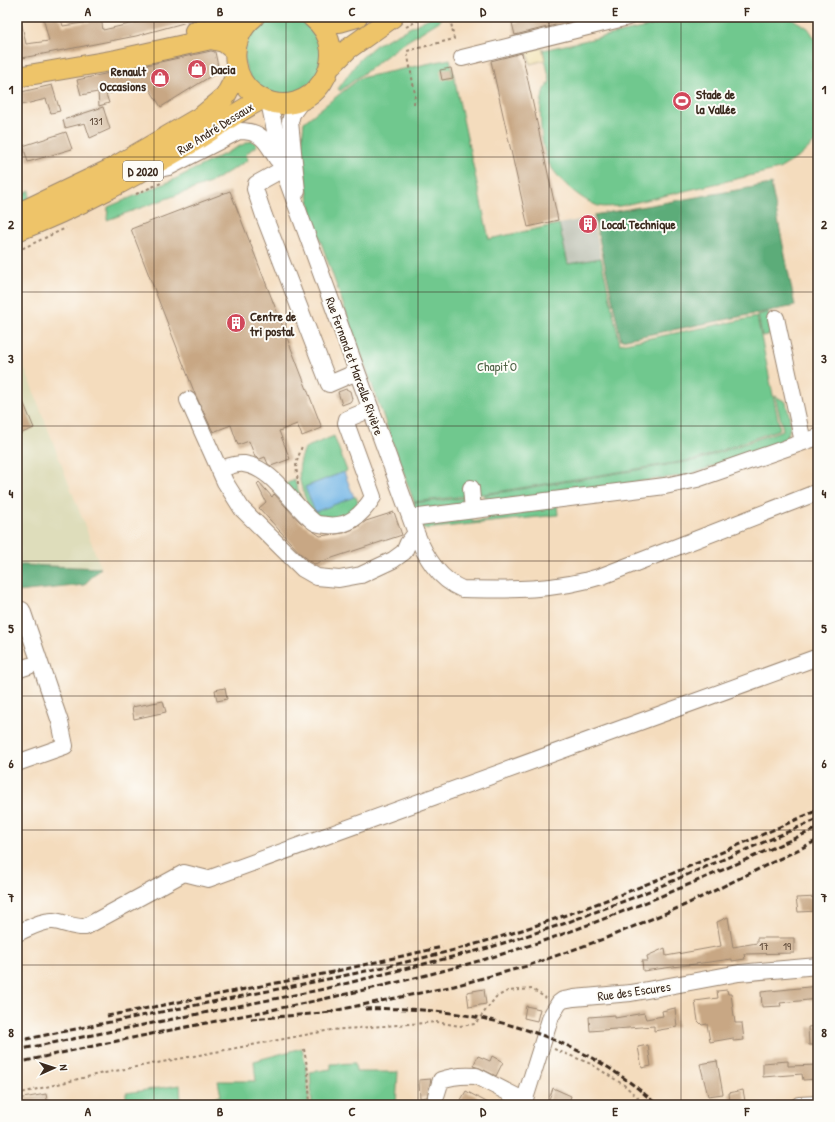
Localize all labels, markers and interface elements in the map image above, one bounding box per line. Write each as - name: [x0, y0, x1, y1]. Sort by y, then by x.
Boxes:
- text: A: [85, 2, 92, 20]
- text: B: [217, 2, 224, 20]
- text: C: [348, 2, 356, 20]
- text: D: [480, 2, 487, 20]
- text: E: [612, 2, 618, 20]
- text: F: [744, 2, 751, 20]
- shop icon: Dacia: [186, 58, 208, 80]
- place label: Dacia: [211, 60, 236, 78]
- place label: Renault Occasions: [100, 62, 147, 95]
- shop icon: Renault Occasions: [149, 67, 171, 89]
- text: 1: [9, 80, 14, 98]
- text: 1: [822, 80, 827, 98]
- place label: Stade de la Vallée: [696, 85, 737, 118]
- sports icon: Stade de la Vallée: [671, 90, 693, 112]
- street label: Rue André Dessaux: [173, 97, 257, 159]
- house number: 131: [90, 114, 102, 128]
- road number: D 2020: [123, 161, 163, 181]
- building icon: Local Technique: [577, 213, 599, 235]
- text: 2: [8, 215, 15, 233]
- place label: Local Technique: [602, 215, 676, 234]
- text: 2: [821, 215, 828, 233]
- street label: Rue Fernand et Marcelle Rivière: [322, 294, 388, 438]
- place label: Centre de tri postal: [249, 307, 297, 341]
- building icon: Centre de tri postal: [225, 312, 247, 334]
- text: 3: [8, 349, 14, 367]
- text: 3: [821, 349, 827, 367]
- park label: Chapit'O: [477, 357, 517, 375]
- text: 4: [9, 484, 14, 502]
- text: 4: [822, 484, 827, 502]
- text: 5: [8, 619, 14, 637]
- text: 5: [821, 619, 827, 637]
- text: 6: [8, 754, 14, 772]
- text: 6: [821, 754, 827, 772]
- text: 7: [7, 888, 15, 906]
- text: 7: [820, 888, 828, 906]
- house number: 17: [759, 939, 769, 953]
- house number: 19: [783, 939, 791, 953]
- street label: Rue des Escures: [596, 977, 672, 1005]
- text: 8: [8, 1023, 14, 1041]
- text: 8: [821, 1023, 827, 1041]
- north arrow: [34, 1048, 74, 1088]
- text: N: [57, 1064, 71, 1071]
- text: A: [85, 1102, 92, 1120]
- text: B: [217, 1102, 224, 1120]
- text: C: [348, 1102, 356, 1120]
- text: D: [480, 1102, 487, 1120]
- text: E: [612, 1102, 618, 1120]
- text: F: [744, 1102, 751, 1120]

